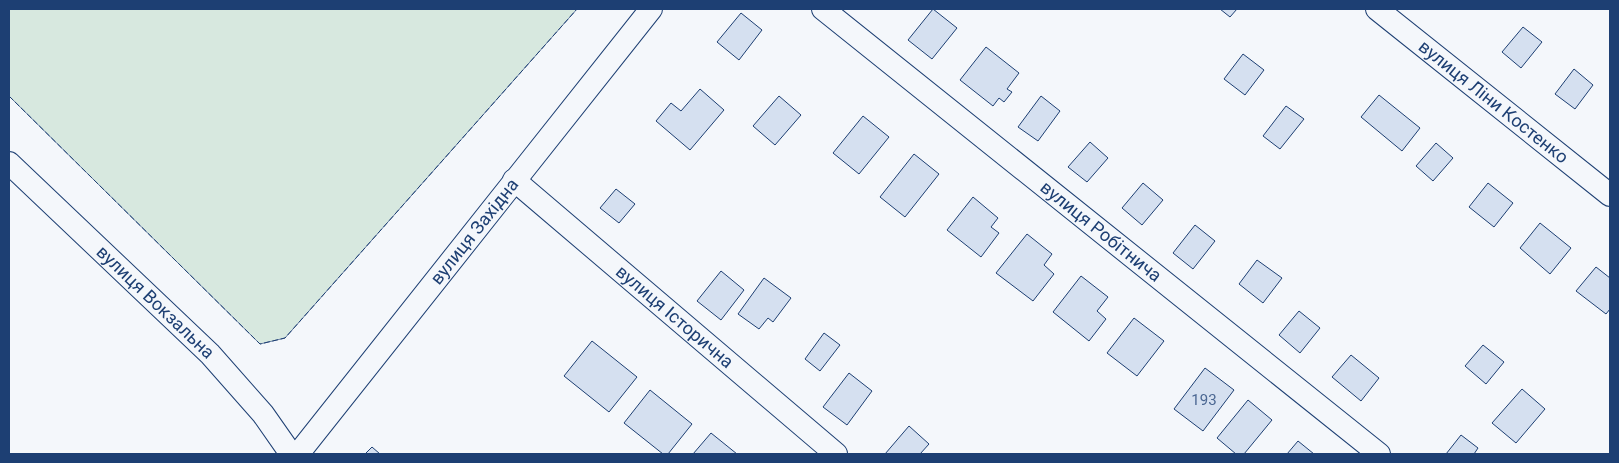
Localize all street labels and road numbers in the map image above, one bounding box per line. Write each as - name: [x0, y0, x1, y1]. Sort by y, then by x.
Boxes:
- street label: вулиця Ліни Костенко: [1415, 36, 1573, 168]
- street label: вулиця Західна: [426, 174, 522, 288]
- street label: вулиця Робітнича: [1036, 176, 1166, 286]
- street label: вулиця Вокзальна: [92, 241, 219, 363]
- street label: вулиця Історична: [612, 261, 738, 372]

